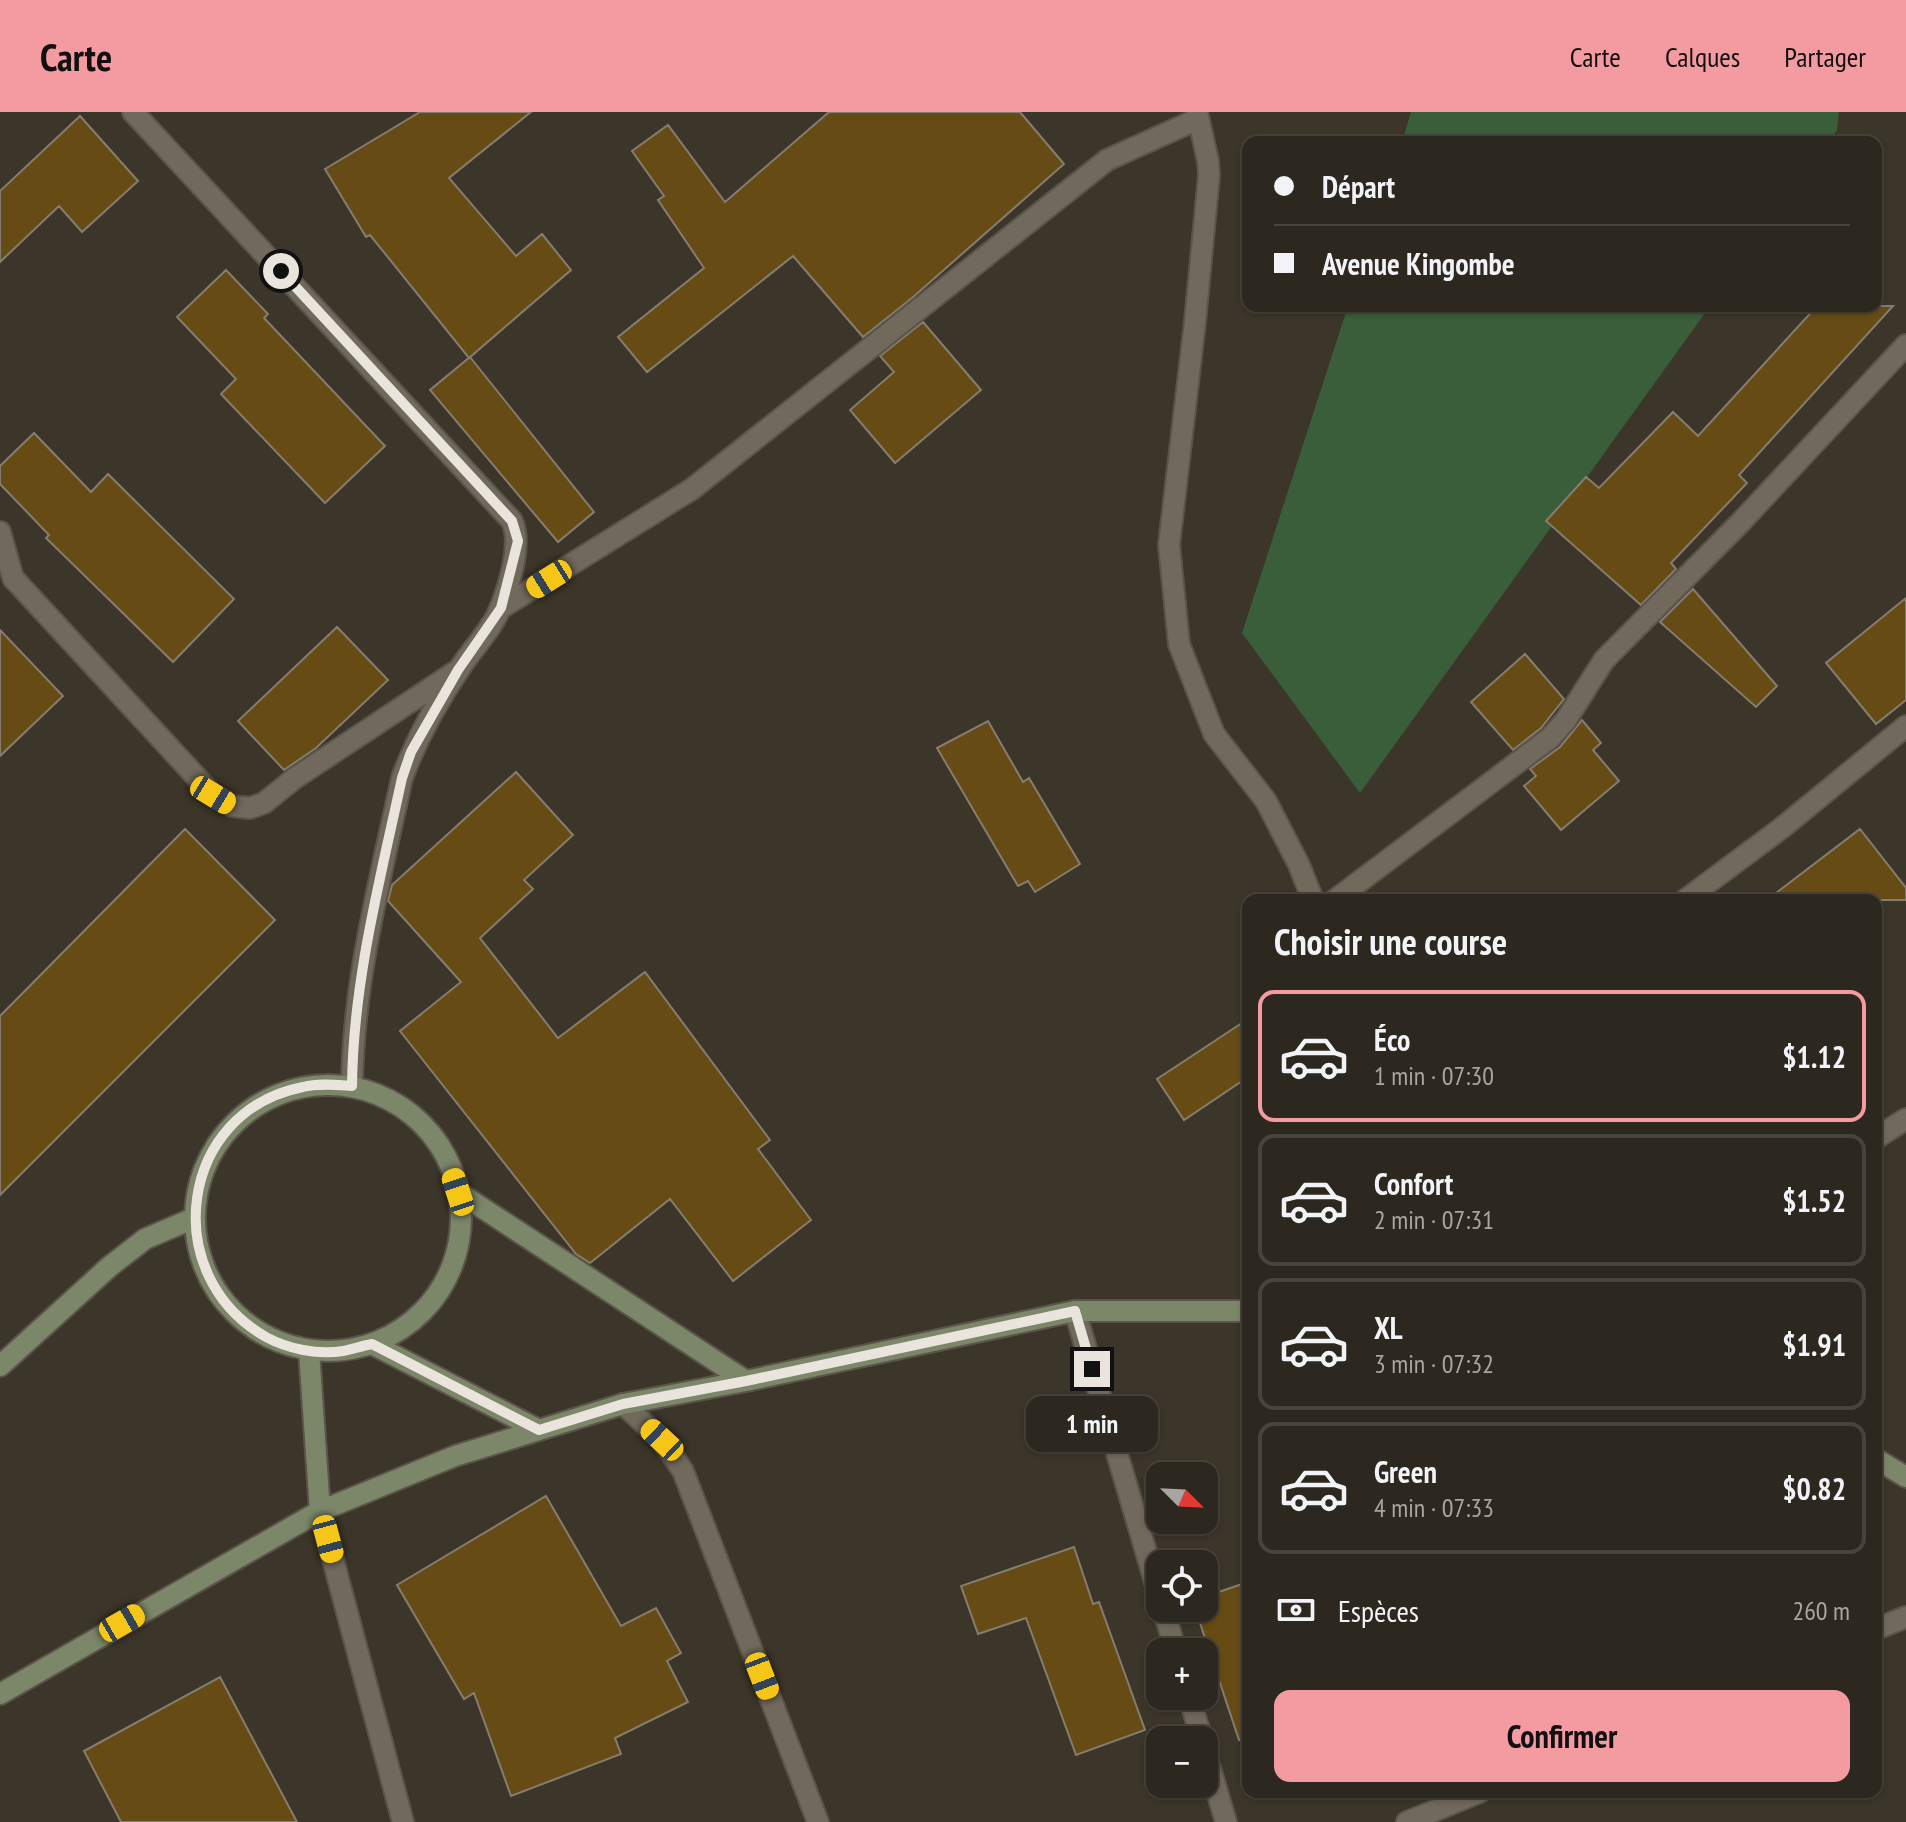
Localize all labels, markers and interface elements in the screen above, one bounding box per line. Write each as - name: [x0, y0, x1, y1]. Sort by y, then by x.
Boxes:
- text: Carte: [40, 32, 112, 81]
- text: Carte: [1570, 38, 1621, 75]
- text: Calques: [1665, 38, 1740, 75]
- text: Partager: [1784, 38, 1866, 75]
- text: Départ: [1322, 167, 1395, 206]
- text: Avenue Kingombe: [1322, 244, 1515, 283]
- route start: [263, 253, 299, 289]
- car: [522, 556, 576, 602]
- car: [186, 772, 240, 818]
- text: Choisir une course: [1274, 918, 1507, 965]
- icon: car: [1278, 1020, 1350, 1092]
- text: Éco: [1374, 1020, 1410, 1059]
- text: $1.12: [1782, 1037, 1846, 1076]
- text: 1 min · 07:30: [1374, 1059, 1494, 1092]
- icon: car: [1278, 1164, 1350, 1236]
- text: Confort: [1374, 1164, 1453, 1203]
- car: [439, 1165, 477, 1219]
- text: $1.52: [1782, 1181, 1846, 1220]
- text: 2 min · 07:31: [1374, 1203, 1494, 1236]
- icon: car: [1278, 1308, 1350, 1380]
- text: XL: [1374, 1308, 1403, 1347]
- text: $1.91: [1782, 1325, 1846, 1364]
- text: 3 min · 07:32: [1374, 1347, 1494, 1380]
- route end: [1074, 1351, 1110, 1387]
- callout: 1 min: [1026, 1397, 1158, 1453]
- text: 1 min: [1066, 1407, 1118, 1440]
- car: [636, 1415, 688, 1465]
- icon: car: [1278, 1452, 1350, 1524]
- text: Green: [1374, 1452, 1437, 1491]
- north arrow: [1146, 1462, 1218, 1534]
- map controls: [1146, 1462, 1218, 1798]
- text: $0.82: [1782, 1469, 1846, 1508]
- text: 4 min · 07:33: [1374, 1491, 1494, 1524]
- car: [310, 1513, 346, 1565]
- button: locate: [1146, 1550, 1218, 1622]
- icon: cash: [1274, 1588, 1318, 1632]
- text: Espèces: [1338, 1591, 1419, 1630]
- text: 260 m: [1792, 1594, 1850, 1627]
- car: [95, 1601, 149, 1645]
- button: +: [1146, 1638, 1218, 1710]
- car: [742, 1649, 782, 1703]
- button: Confirmer: [1274, 1690, 1850, 1782]
- button: −: [1146, 1726, 1218, 1798]

